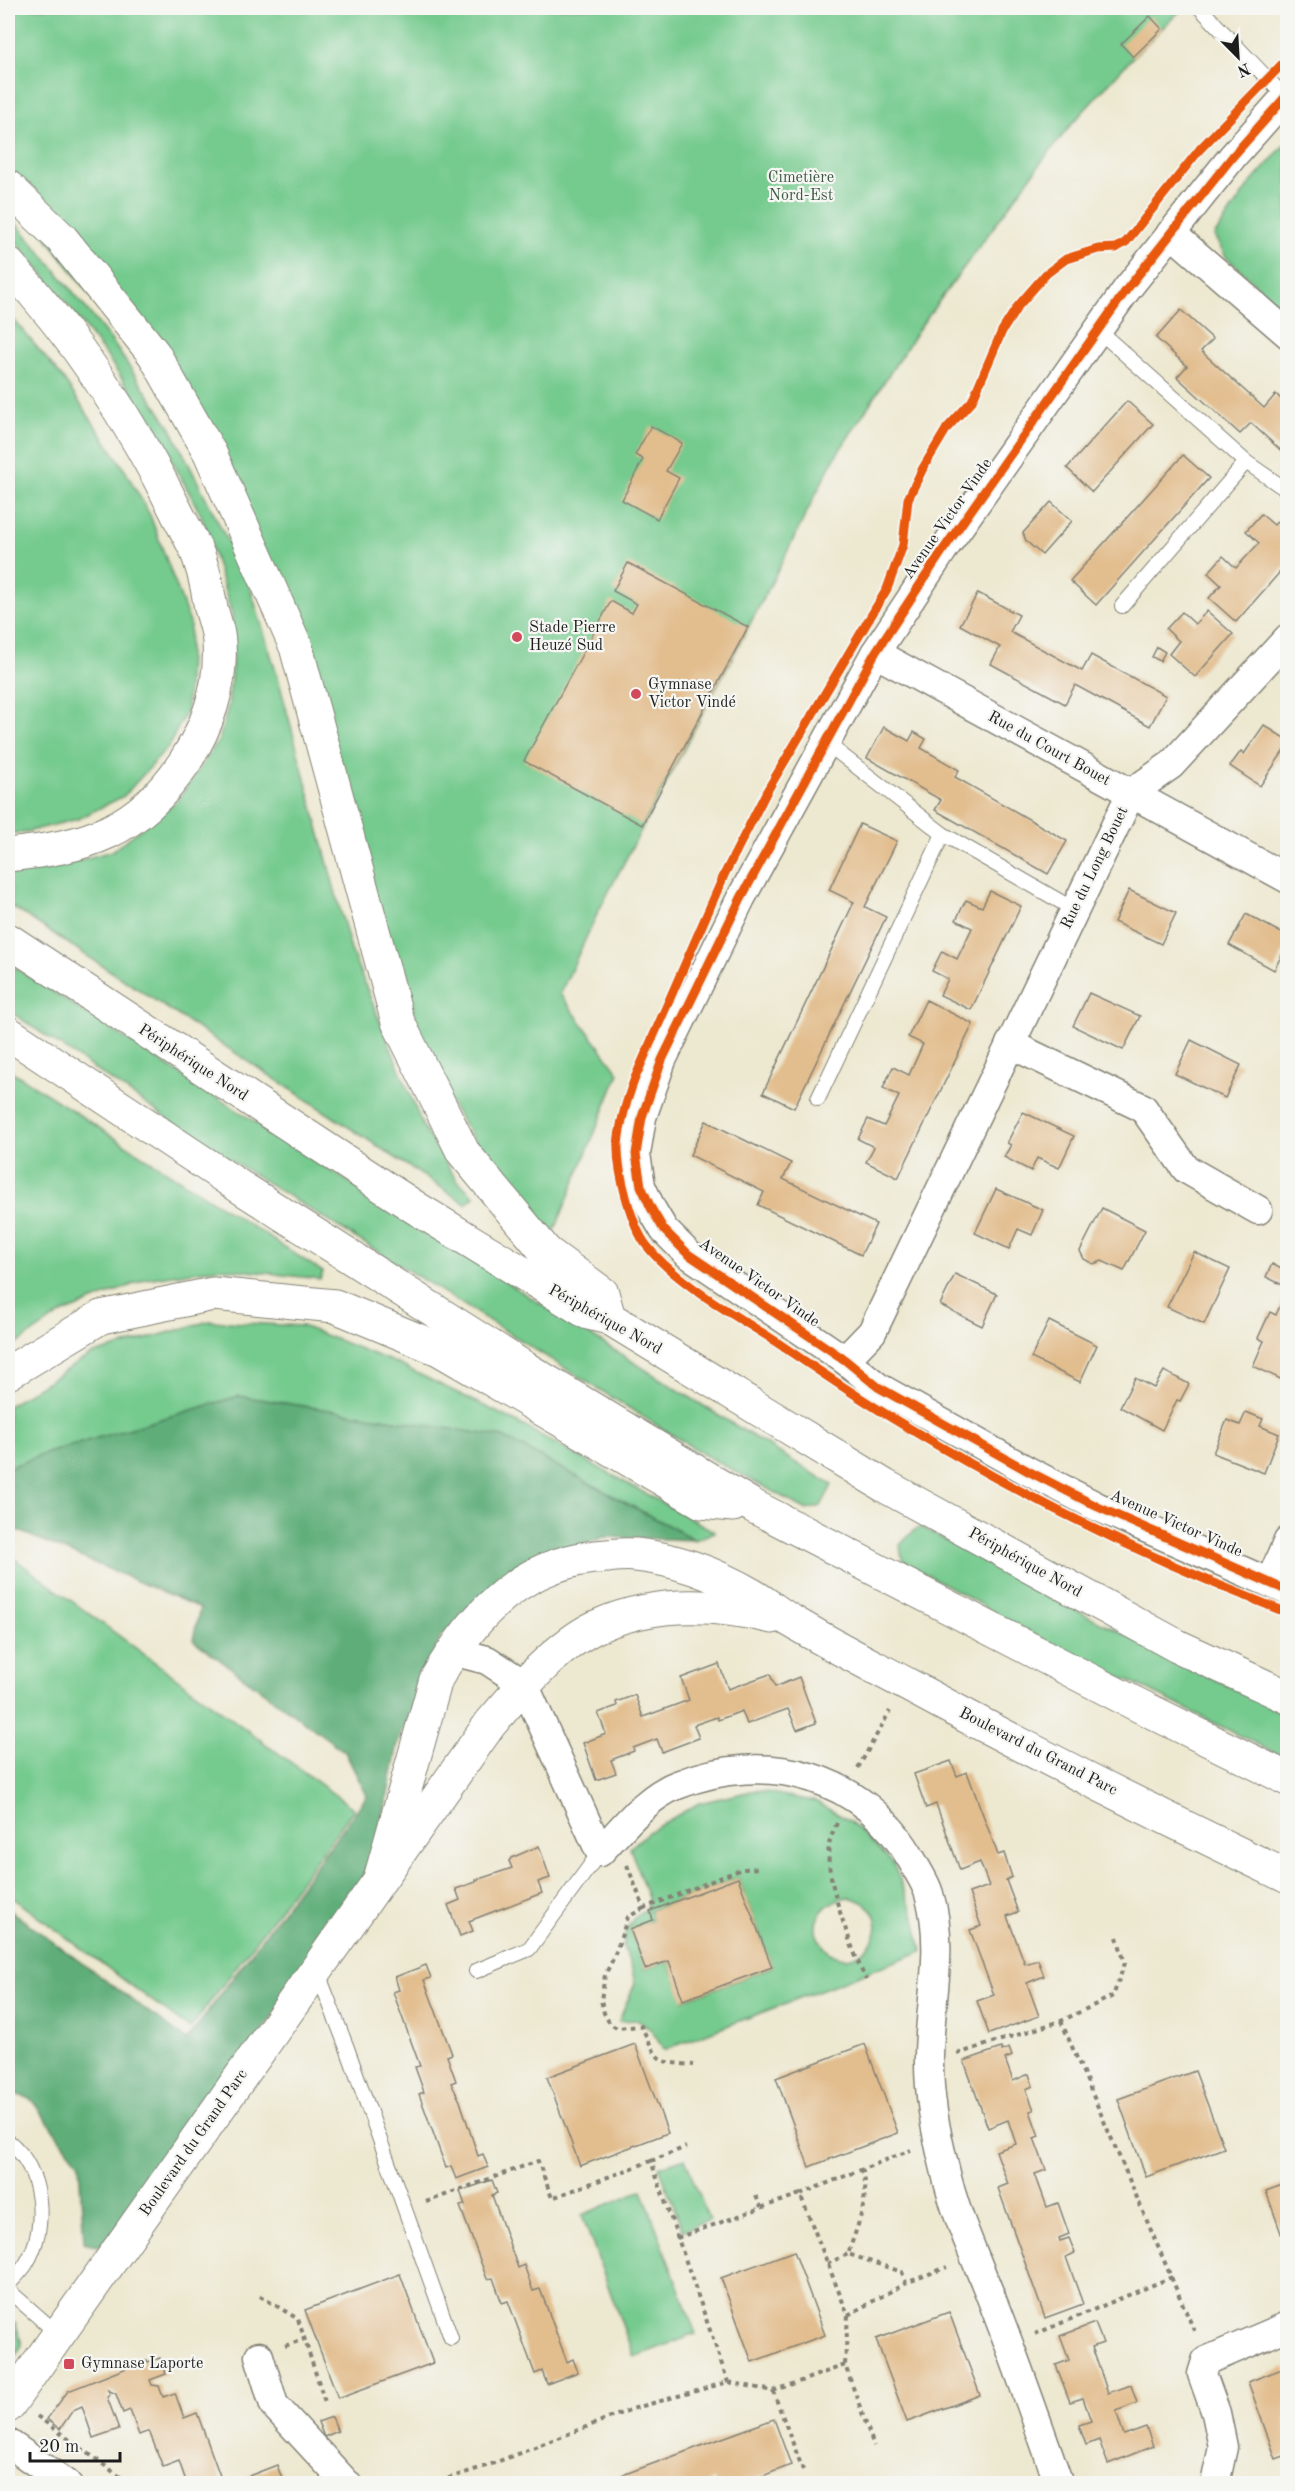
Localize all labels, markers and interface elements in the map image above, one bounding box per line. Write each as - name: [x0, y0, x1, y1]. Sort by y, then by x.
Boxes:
- north arrow: [1208, 27, 1268, 87]
- text: N: [1234, 59, 1252, 79]
- park label: Cimetière Nord-Est: [768, 170, 834, 204]
- street label: Avenue Victor Vinde: [900, 456, 996, 582]
- place label: Stade Pierre Heuzé Sud: [529, 620, 616, 654]
- marker: Stade Pierre Heuzé Sud: [510, 630, 524, 644]
- place label: Gymnase Victor Vindé: [648, 677, 736, 711]
- marker: Gymnase Victor Vindé: [629, 687, 643, 701]
- street label: Rue du Court Bouet: [985, 709, 1113, 790]
- street label: Rue du Long Bouet: [1058, 804, 1132, 932]
- street label: Périphérique Nord: [135, 1022, 251, 1104]
- street label: Avenue Victor Vinde: [696, 1235, 822, 1331]
- street label: Périphérique Nord: [546, 1282, 664, 1358]
- street label: Avenue Victor Vinde: [1107, 1488, 1245, 1560]
- street label: Périphérique Nord: [966, 1525, 1084, 1601]
- street label: Boulevard du Grand Parc: [956, 1705, 1120, 1799]
- street label: Boulevard du Grand Parc: [137, 2067, 251, 2219]
- place label: Gymnase Laporte: [81, 2356, 203, 2372]
- marker: Gymnase Laporte: [62, 2357, 76, 2371]
- scale bar: [30, 2425, 120, 2463]
- text: 20 m: [39, 2438, 79, 2456]

